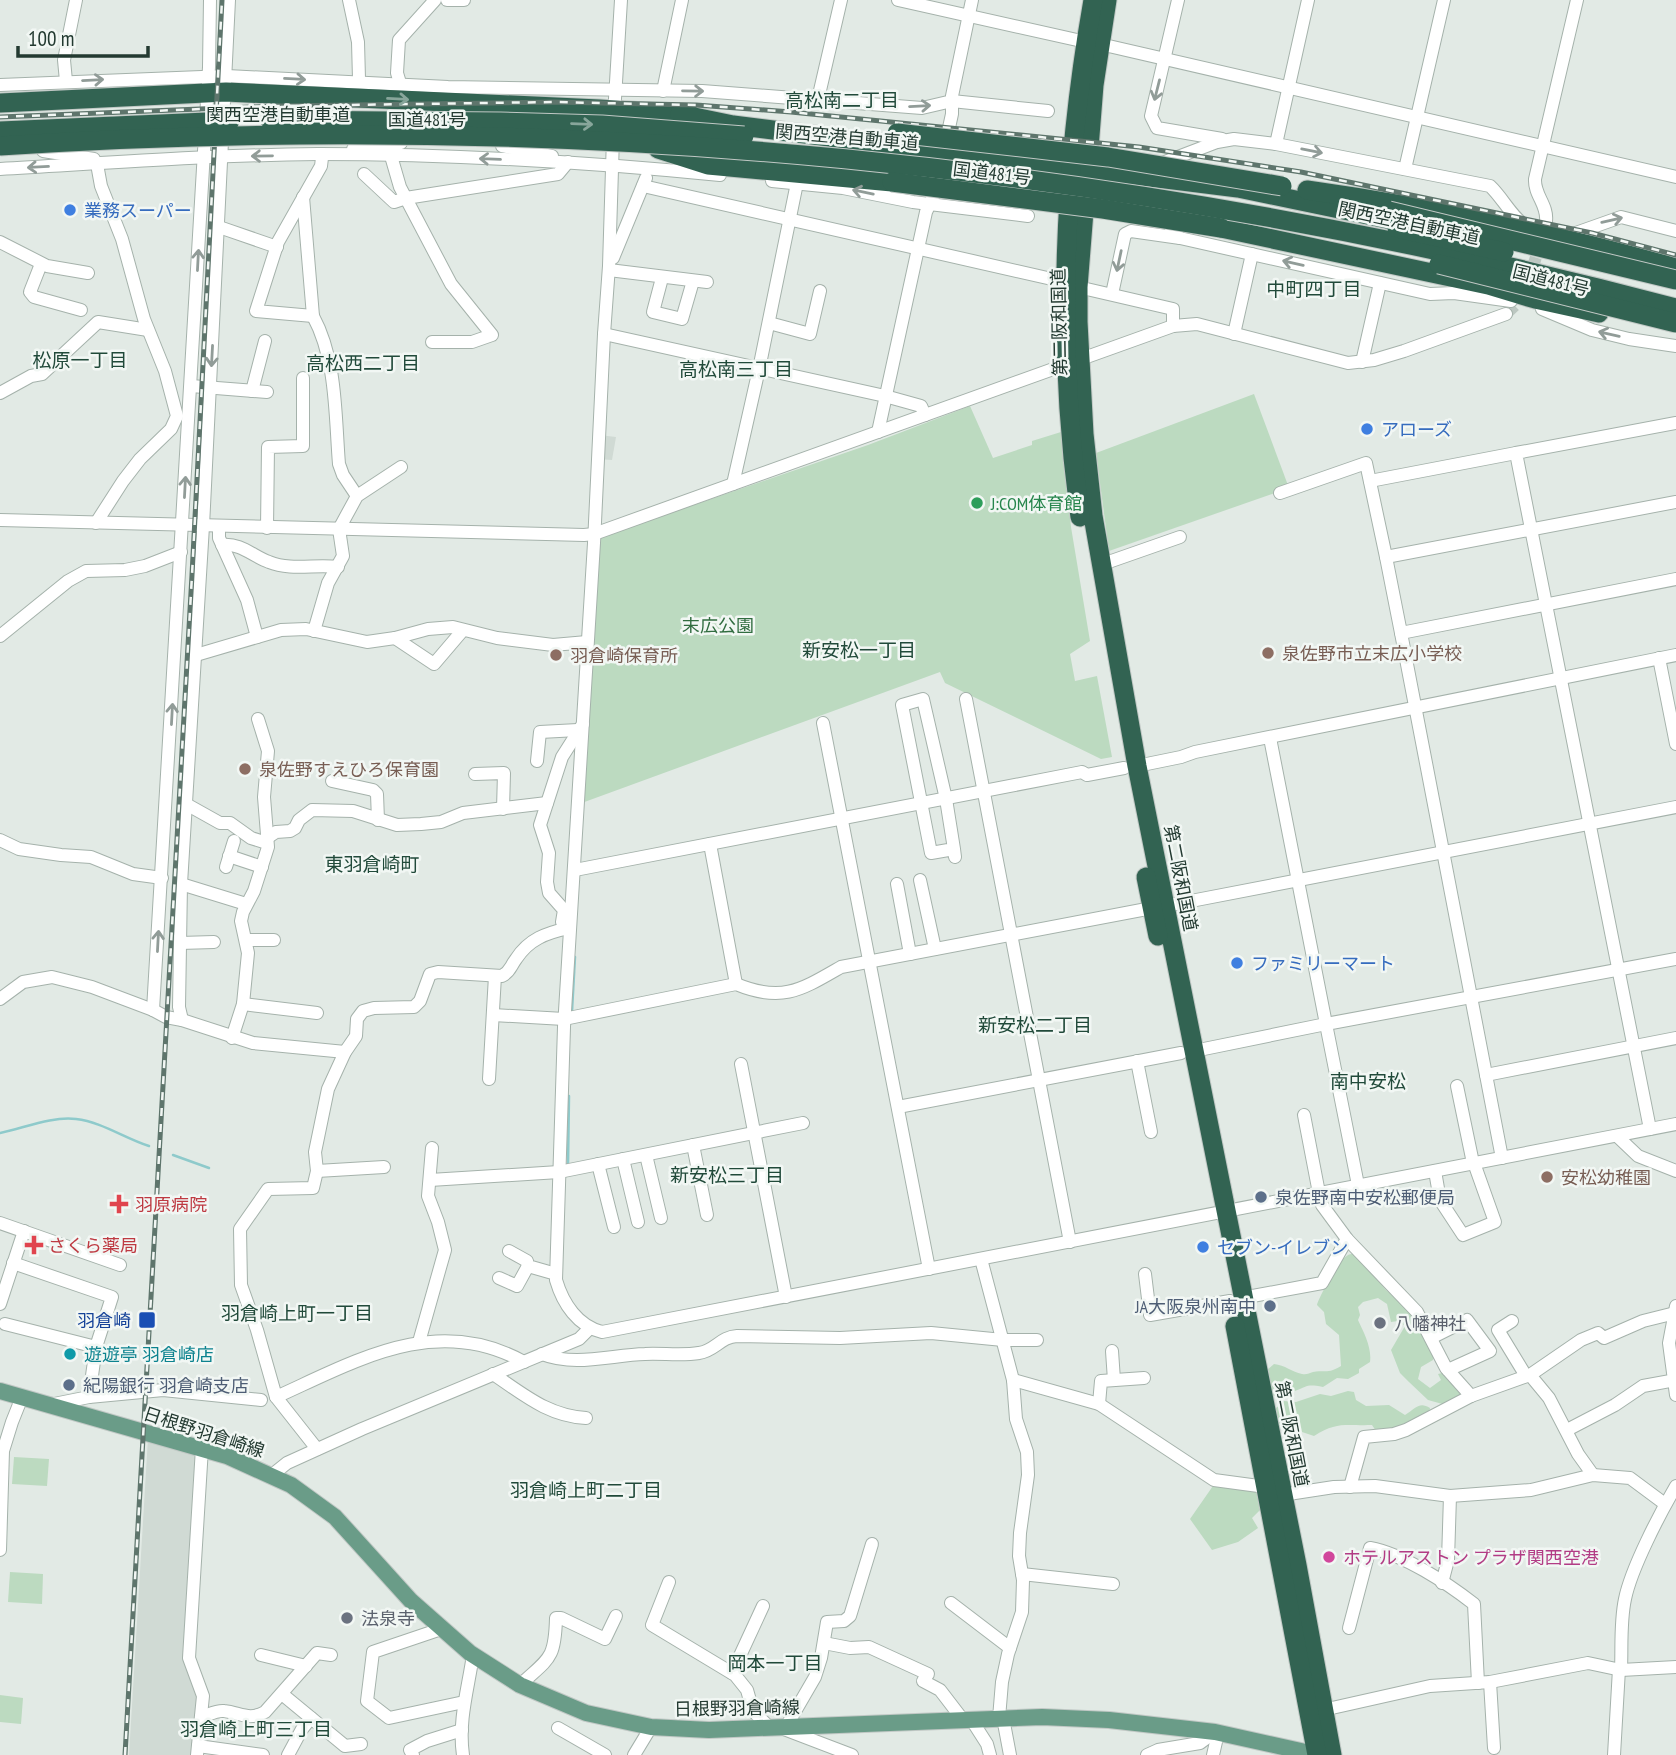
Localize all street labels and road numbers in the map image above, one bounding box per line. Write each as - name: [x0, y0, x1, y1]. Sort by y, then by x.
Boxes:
- street label: 関西空港自動車道: [206, 103, 350, 126]
- street label: 国道481号: [388, 108, 466, 131]
- street label: 関西空港自動車道: [774, 119, 920, 155]
- street label: 国道481号: [952, 157, 1032, 189]
- street label: 関西空港自動車道: [1336, 197, 1482, 249]
- street label: 国道481号: [1510, 259, 1592, 301]
- street label: 第二阪和国道: [1047, 268, 1071, 376]
- street label: 第二阪和国道: [1159, 823, 1203, 933]
- street label: 第二阪和国道: [1270, 1379, 1314, 1489]
- street label: 日根野羽倉崎線: [141, 1402, 267, 1462]
- street label: 日根野羽倉崎線: [674, 1695, 800, 1721]

